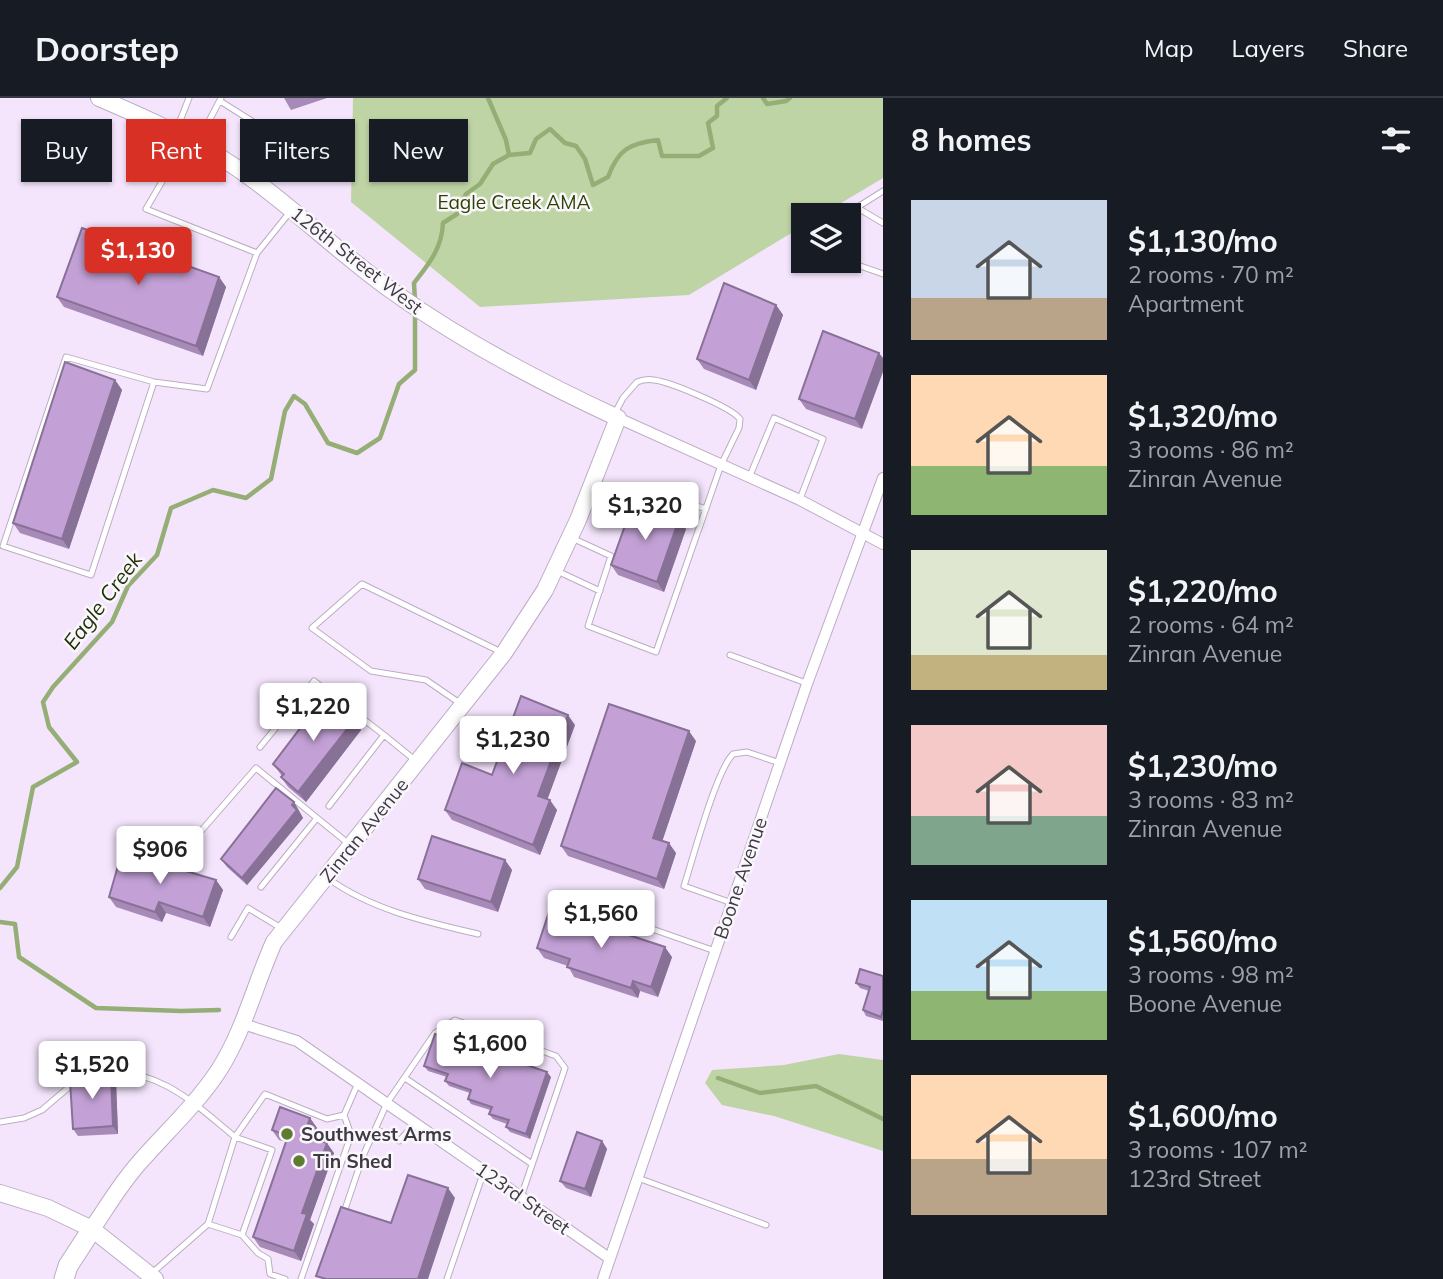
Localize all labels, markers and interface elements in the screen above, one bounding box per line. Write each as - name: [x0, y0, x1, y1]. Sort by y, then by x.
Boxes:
- text: Doorstep: [35, 28, 179, 69]
- text: Map: [1144, 33, 1193, 63]
- text: Layers: [1231, 33, 1305, 63]
- text: Share: [1343, 33, 1408, 63]
- chip: Buy: [21, 119, 112, 182]
- chip: Rent: [126, 119, 226, 182]
- chip: Filters: [240, 119, 355, 182]
- chip: New: [369, 119, 468, 182]
- text: 8 homes: [911, 121, 1032, 159]
- icon: filters: [1377, 121, 1415, 159]
- park label: Eagle Creek AMA: [437, 190, 591, 214]
- street label: 126th Street West: [286, 201, 428, 319]
- map controls: [791, 203, 861, 273]
- button: layers: [791, 203, 861, 273]
- text: $1,130/mo: [1128, 222, 1278, 260]
- pin: $1,130: [81, 228, 195, 287]
- icon: home: [967, 228, 1051, 312]
- text: $1,130: [101, 235, 175, 264]
- text: 2 rooms · 70 m²: [1128, 260, 1294, 289]
- text: Apartment: [1128, 289, 1244, 318]
- text: $1,320/mo: [1128, 397, 1278, 435]
- icon: home: [967, 403, 1051, 487]
- text: 3 rooms · 86 m²: [1128, 435, 1294, 464]
- text: Zinran Avenue: [1128, 464, 1282, 493]
- pin: $1,320: [588, 482, 702, 542]
- text: $1,320: [608, 490, 682, 519]
- water label: Eagle Creek: [57, 546, 148, 654]
- text: $1,220/mo: [1128, 572, 1278, 610]
- icon: home: [967, 578, 1051, 662]
- text: 2 rooms · 64 m²: [1128, 610, 1294, 639]
- text: Zinran Avenue: [1128, 639, 1282, 668]
- pin: $1,220: [256, 684, 370, 743]
- text: $1,220: [276, 691, 350, 720]
- pin: $1,230: [456, 716, 570, 776]
- text: $1,230: [476, 724, 550, 753]
- text: $1,230/mo: [1128, 747, 1278, 785]
- icon: home: [967, 753, 1051, 837]
- street label: Zinran Avenue: [315, 773, 413, 887]
- text: 3 rooms · 83 m²: [1128, 785, 1294, 814]
- street label: Boone Avenue: [708, 814, 772, 942]
- text: Zinran Avenue: [1128, 814, 1282, 843]
- pin: $906: [119, 826, 201, 886]
- text: $906: [132, 834, 188, 863]
- pin: $1,560: [544, 890, 658, 950]
- text: $1,560: [564, 898, 638, 927]
- text: $1,560/mo: [1128, 922, 1278, 960]
- icon: home: [967, 928, 1051, 1012]
- text: 3 rooms · 98 m²: [1128, 960, 1294, 989]
- text: Boone Avenue: [1128, 989, 1282, 1018]
- pin: $1,600: [433, 1020, 547, 1080]
- text: $1,600: [453, 1028, 527, 1057]
- pin: $1,520: [35, 1042, 149, 1101]
- text: $1,520: [55, 1049, 129, 1078]
- text: $1,600/mo: [1128, 1097, 1278, 1135]
- icon: home: [967, 1103, 1051, 1187]
- place label: Southwest Arms: [301, 1122, 452, 1146]
- marker: Southwest Arms: [279, 1126, 295, 1142]
- text: 3 rooms · 107 m²: [1128, 1135, 1308, 1164]
- place label: Tin Shed: [313, 1149, 392, 1173]
- marker: Tin Shed: [291, 1153, 307, 1169]
- street label: 123rd Street: [471, 1157, 575, 1240]
- text: 123rd Street: [1128, 1164, 1261, 1193]

